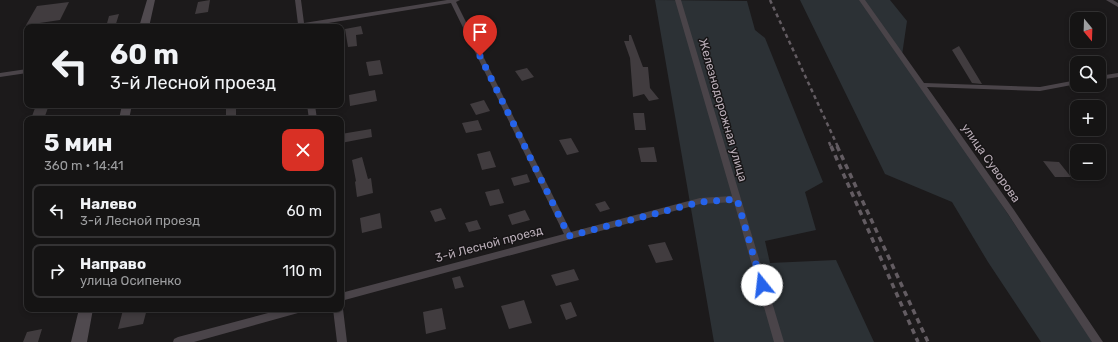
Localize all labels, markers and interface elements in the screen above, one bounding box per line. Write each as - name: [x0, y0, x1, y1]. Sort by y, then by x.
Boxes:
- north arrow: [1070, 12, 1106, 48]
- map controls: [1070, 12, 1106, 180]
- pin: [463, 15, 497, 56]
- icon: arrive: [469, 21, 491, 43]
- street label: Железнодорожная улица: [696, 37, 750, 183]
- text: 60 m: [110, 38, 179, 71]
- icon: left: [44, 40, 96, 92]
- button: search: [1070, 56, 1106, 92]
- text: 3-й Лесной проезд: [110, 72, 276, 94]
- button: +: [1070, 100, 1106, 136]
- street label: улица Суворова: [959, 121, 1023, 205]
- text: 5 мин: [44, 129, 113, 157]
- button: close: [282, 129, 324, 171]
- button: −: [1070, 144, 1106, 180]
- text: 360 m · 14:41: [44, 158, 124, 173]
- text: Налево: [80, 195, 137, 213]
- icon: left: [46, 200, 68, 222]
- text: 60 m: [286, 202, 322, 220]
- text: 3-й Лесной проезд: [80, 213, 200, 228]
- street label: 3-й Лесной проезд: [434, 223, 544, 265]
- text: Направо: [80, 255, 146, 273]
- icon: right: [46, 260, 68, 282]
- text: 110 m: [283, 262, 322, 280]
- position arrow: [741, 264, 783, 306]
- text: улица Осипенко: [80, 273, 181, 288]

